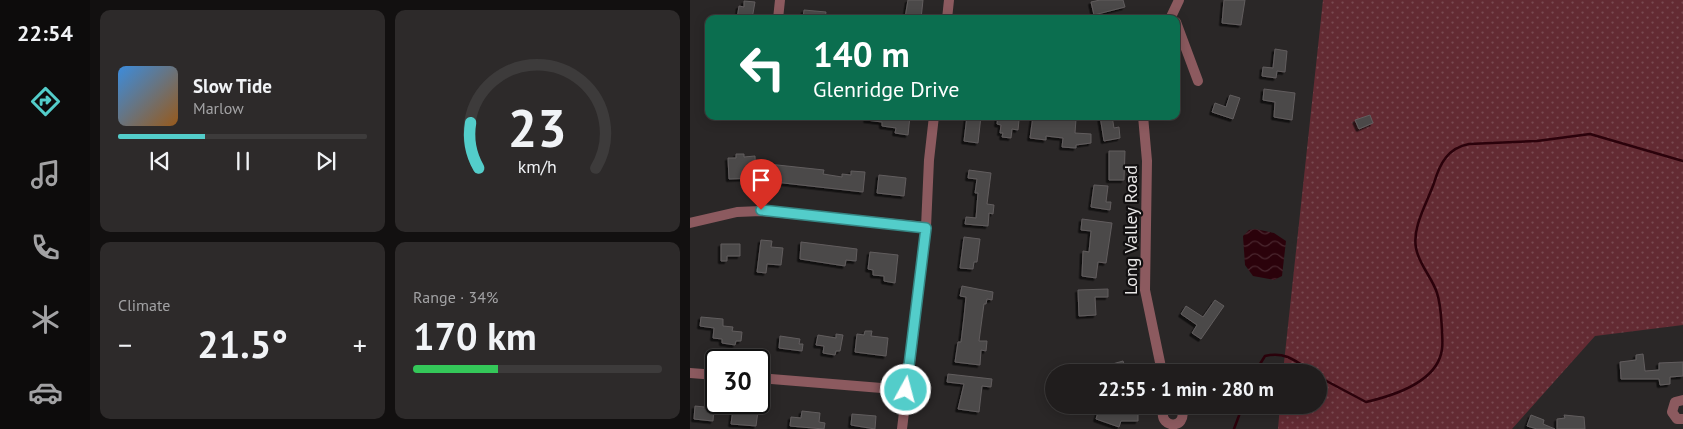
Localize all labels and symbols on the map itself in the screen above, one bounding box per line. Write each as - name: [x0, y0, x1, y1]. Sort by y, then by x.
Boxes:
- pin: [740, 159, 782, 210]
- street label: Long Valley Road: [1119, 165, 1142, 295]
- speed limit sign: 30: [705, 349, 770, 414]
- position arrow: [879, 363, 931, 415]

